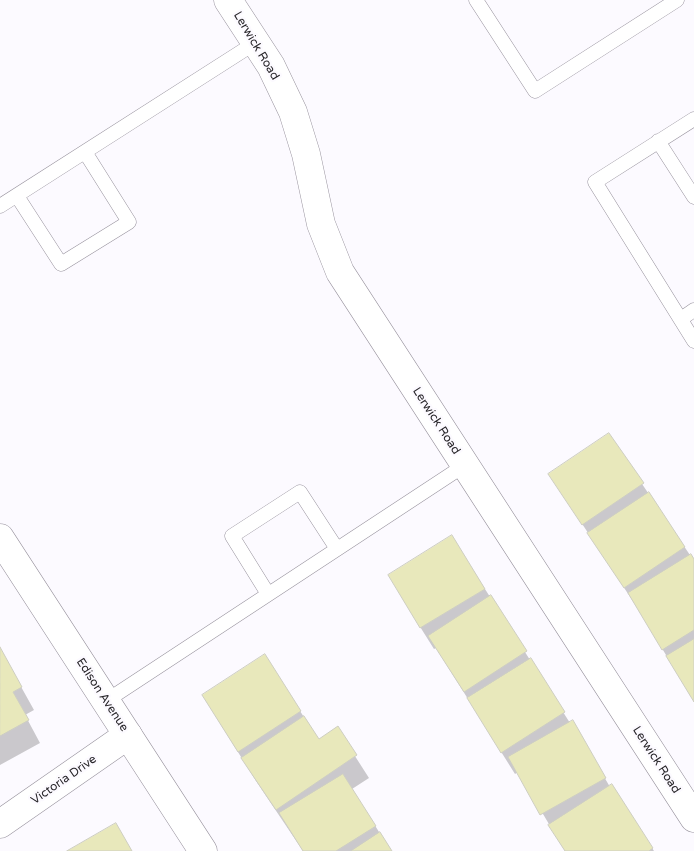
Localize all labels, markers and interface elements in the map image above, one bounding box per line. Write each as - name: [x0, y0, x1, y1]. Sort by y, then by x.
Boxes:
- street label: Lerwick Road: [230, 9, 282, 83]
- street label: Lerwick Road: [409, 385, 463, 457]
- street label: Edison Avenue: [73, 656, 131, 734]
- street label: Lerwick Road: [629, 724, 683, 796]
- street label: Victoria Drive: [29, 752, 99, 808]

